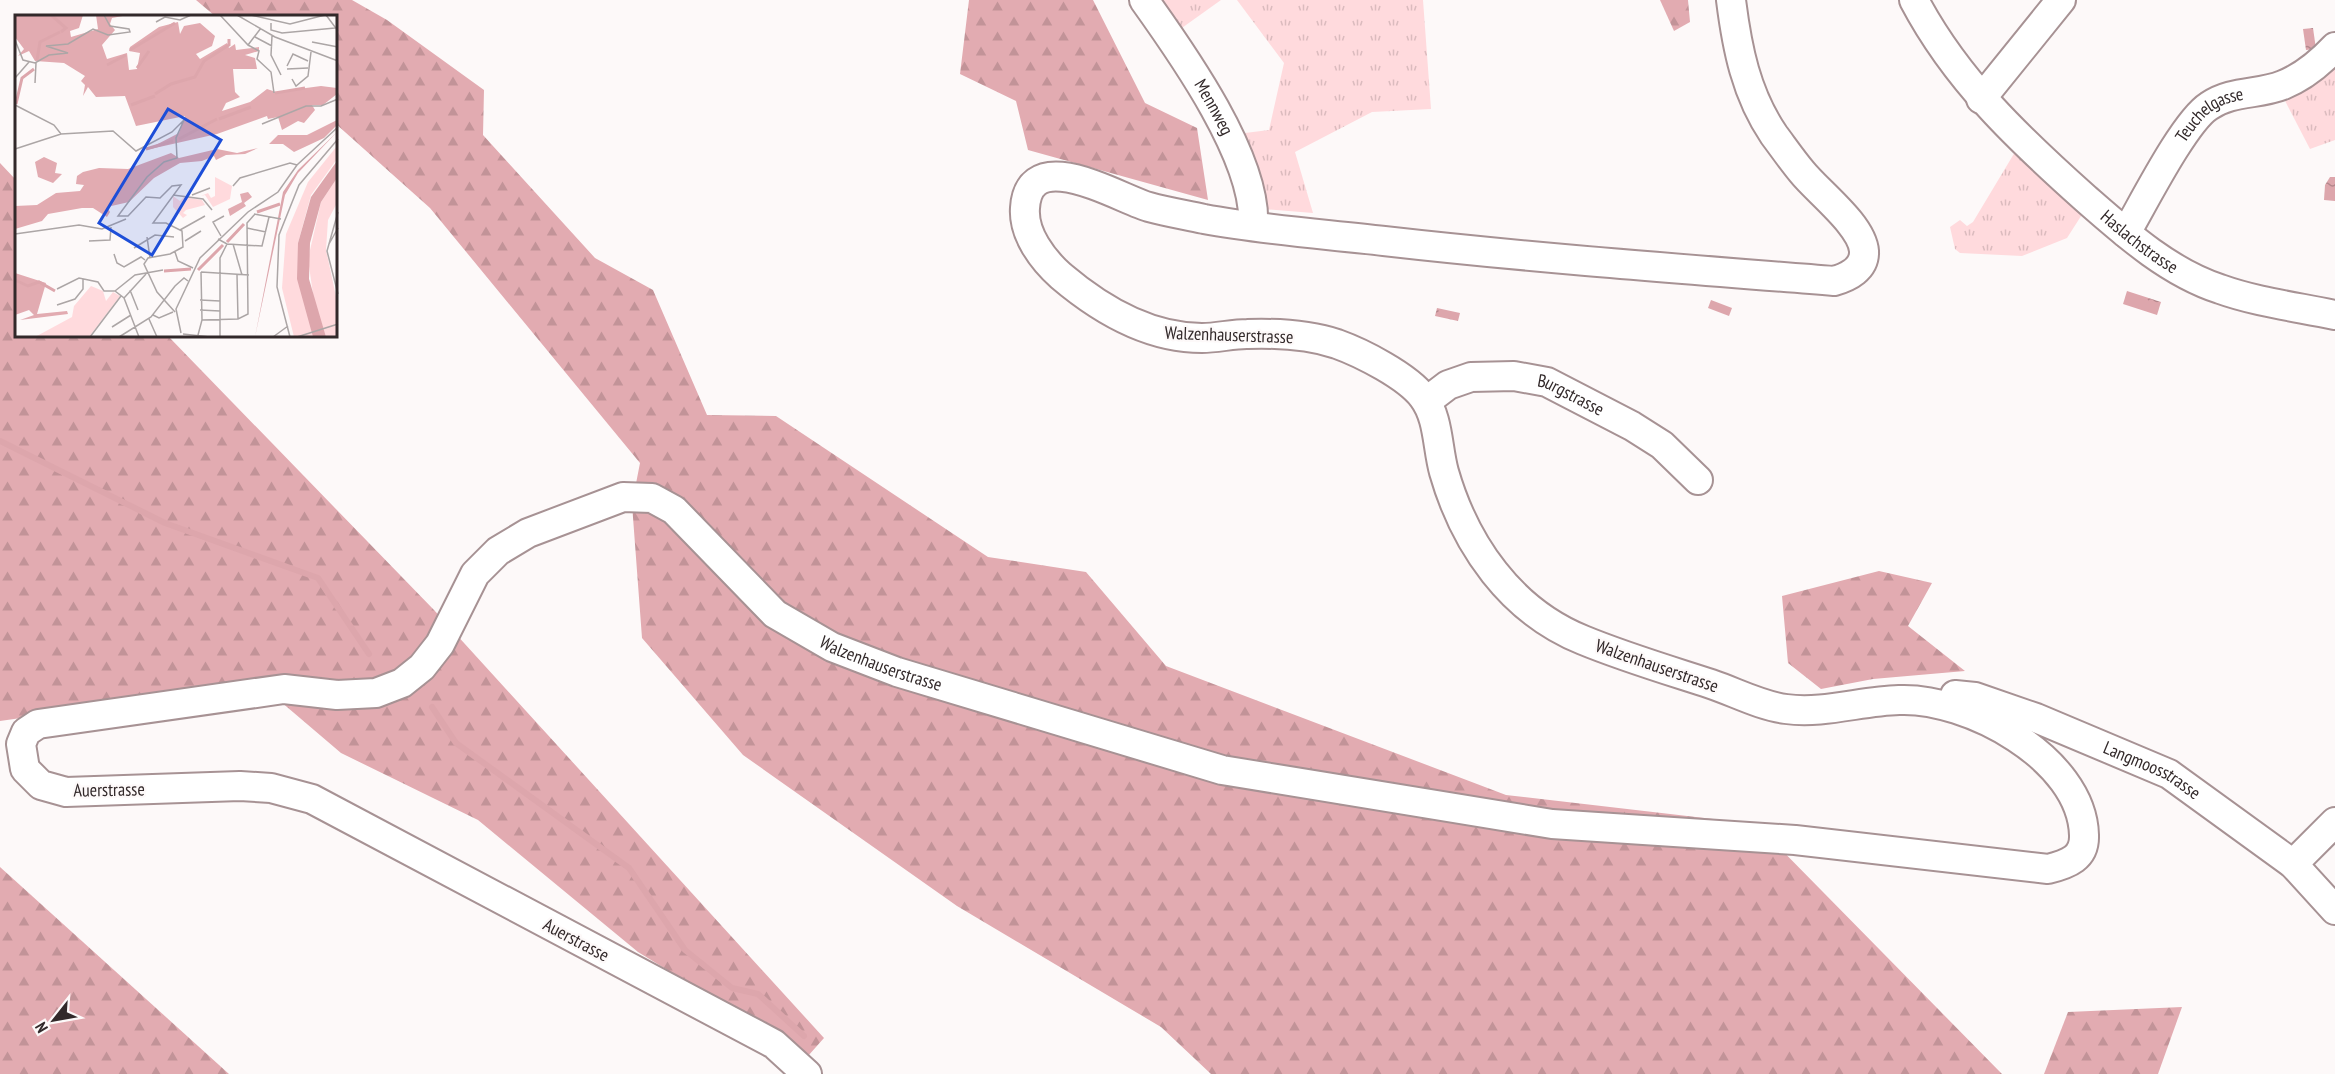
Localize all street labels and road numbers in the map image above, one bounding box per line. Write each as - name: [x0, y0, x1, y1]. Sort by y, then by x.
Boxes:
- street label: Mennweg: [1189, 75, 1239, 139]
- street label: Teuchelgasse: [2170, 82, 2245, 146]
- street label: Haslachstrasse: [2096, 205, 2182, 278]
- street label: Walzenhauserstrasse: [1164, 321, 1294, 348]
- street label: Burgstrasse: [1536, 369, 1608, 421]
- street label: Walzenhauserstrasse: [816, 630, 945, 696]
- street label: Walzenhauserstrasse: [1593, 634, 1722, 697]
- street label: Langmoosstrasse: [2100, 736, 2205, 804]
- street label: Auerstrasse: [73, 777, 145, 802]
- street label: Auerstrasse: [539, 913, 613, 966]

